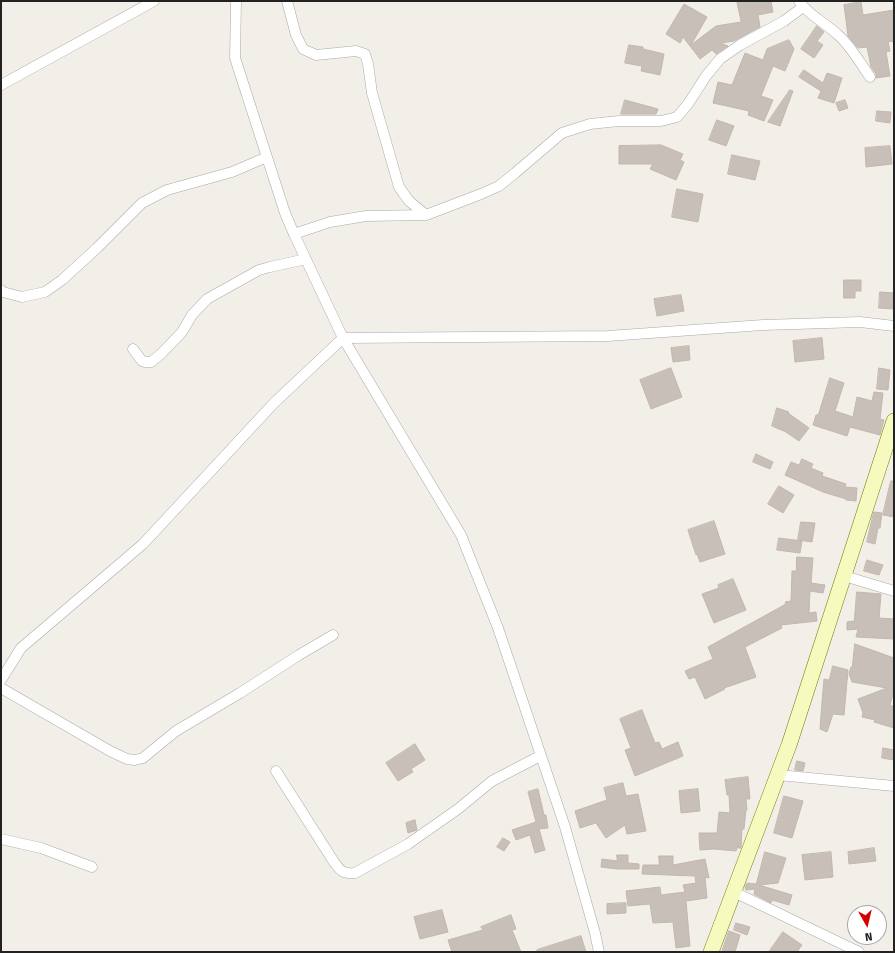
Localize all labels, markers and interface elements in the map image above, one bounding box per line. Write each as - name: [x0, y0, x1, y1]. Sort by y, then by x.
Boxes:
- north arrow: [847, 905, 887, 945]
- text: N: [864, 929, 873, 943]

